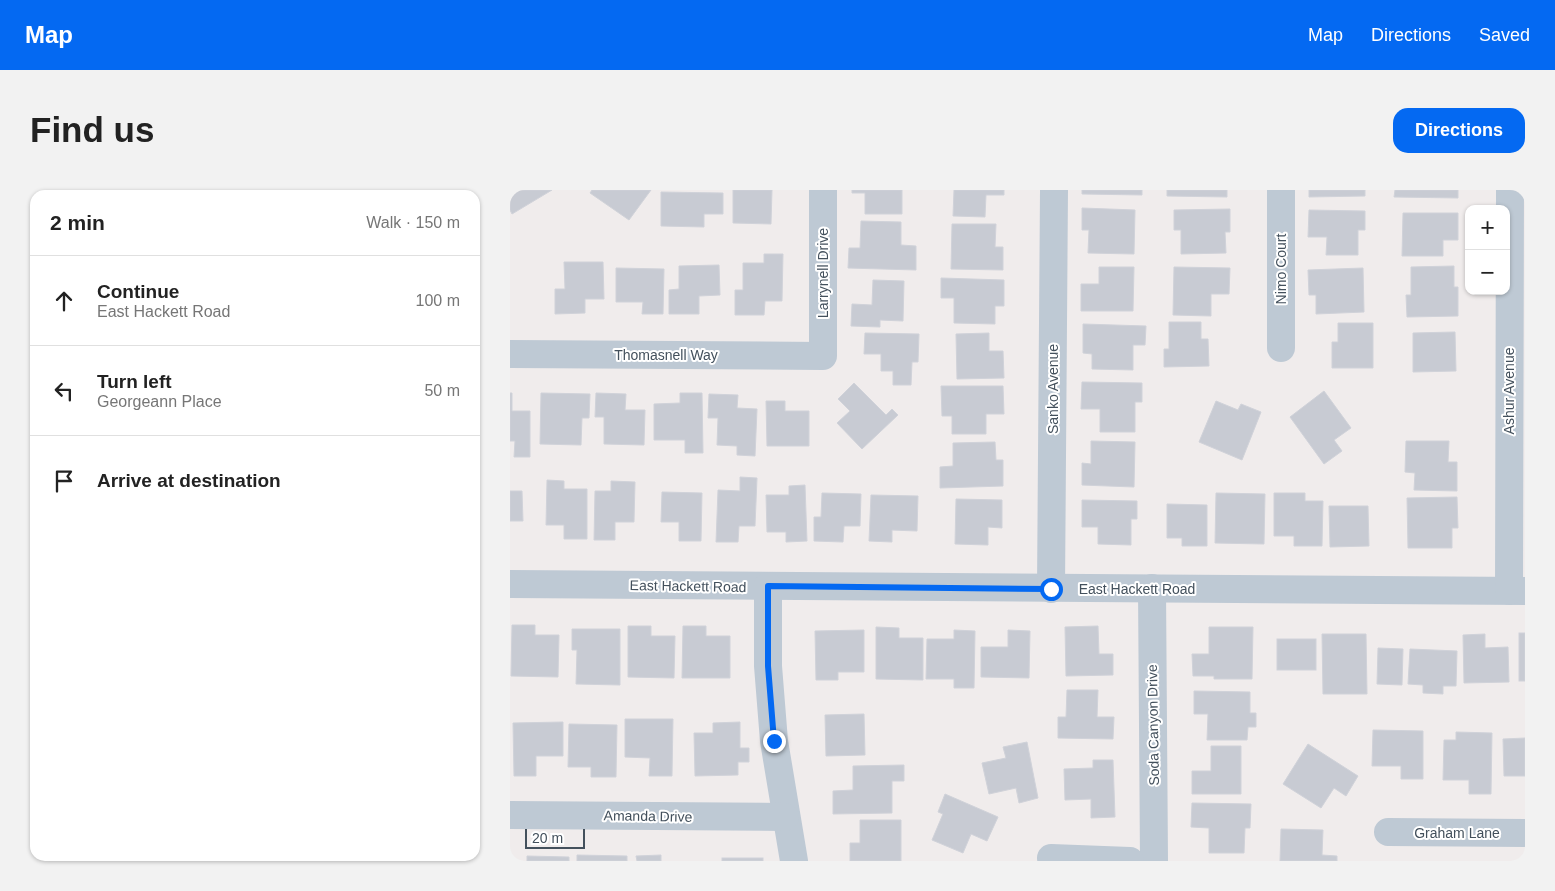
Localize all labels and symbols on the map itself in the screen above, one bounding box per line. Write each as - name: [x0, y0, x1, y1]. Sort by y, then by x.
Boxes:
- street label: Larrynell Drive: [815, 228, 831, 318]
- street label: Nimo Court: [1273, 233, 1289, 304]
- street label: Sanko Avenue: [1045, 344, 1061, 434]
- street label: Thomasnell Way: [614, 347, 718, 363]
- street label: Ashur Avenue: [1501, 347, 1517, 434]
- street label: East Hackett Road: [630, 577, 746, 595]
- route start: [1040, 578, 1063, 601]
- street label: East Hackett Road: [1079, 581, 1195, 597]
- street label: Soda Canyon Drive: [1144, 664, 1162, 786]
- route end: [763, 730, 786, 753]
- street label: Amanda Drive: [604, 807, 693, 825]
- street label: Graham Lane: [1414, 825, 1500, 841]
- scale bar: [525, 826, 585, 849]

